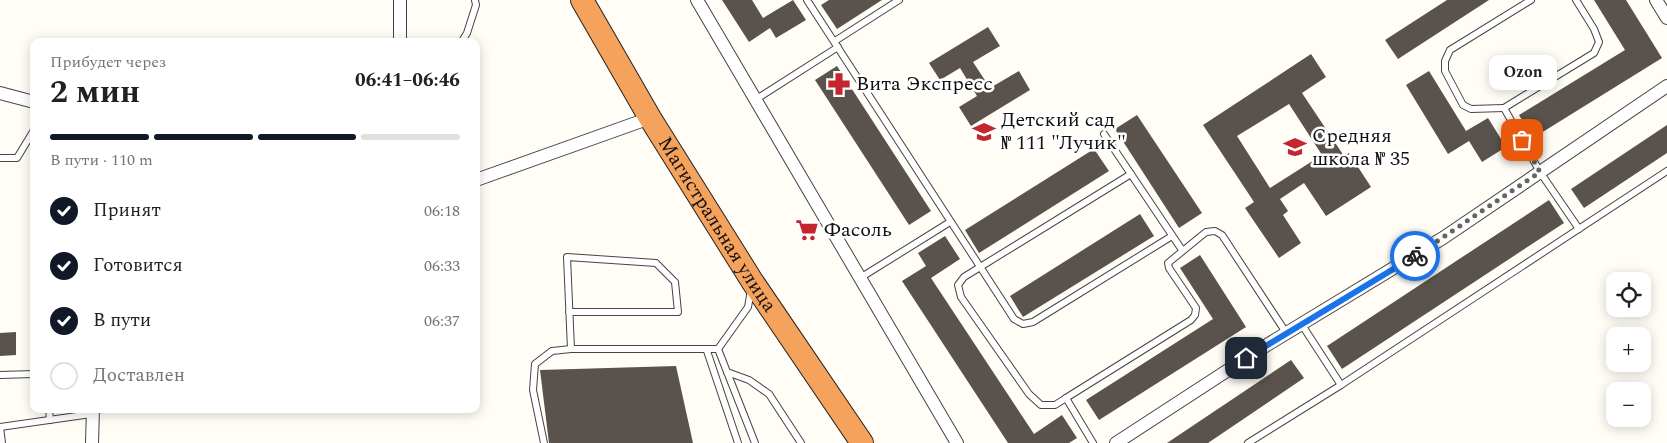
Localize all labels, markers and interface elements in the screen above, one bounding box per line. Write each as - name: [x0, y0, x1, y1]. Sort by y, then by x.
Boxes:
- text: Прибудет через: [50, 50, 166, 74]
- callout: Ozon: [1488, 55, 1556, 90]
- text: Ozon: [1503, 60, 1543, 84]
- text: 06:41–06:46: [355, 66, 460, 95]
- text: 2 мин: [50, 68, 140, 117]
- place label: Вита Экспресс: [856, 69, 993, 99]
- pharmacy icon: Вита Экспресс: [826, 71, 852, 97]
- place label: Детский сад № 111 "Лучик": [1001, 105, 1126, 158]
- school or university icon: Детский сад № 111 "Лучик": [971, 119, 997, 145]
- pin: [1501, 119, 1543, 161]
- place label: Средняя школа № 35: [1312, 121, 1410, 174]
- icon: bag: [1508, 126, 1536, 154]
- street label: Магистральная улица: [650, 131, 784, 318]
- school or university icon: Средняя школа № 35: [1282, 134, 1308, 160]
- text: В пути · 110 m: [50, 148, 153, 172]
- text: Принят: [93, 196, 161, 225]
- icon: check: [50, 197, 78, 225]
- text: 06:18: [424, 199, 460, 223]
- place label: Фасоль: [824, 215, 892, 245]
- supermarket icon: Фасоль: [794, 217, 820, 243]
- courier: [1390, 231, 1440, 281]
- icon: bike: [1401, 242, 1429, 270]
- text: Готовится: [93, 251, 183, 280]
- icon: check: [50, 252, 78, 280]
- text: 06:33: [424, 254, 460, 278]
- map controls: [1606, 272, 1651, 427]
- button: locate: [1606, 272, 1651, 317]
- text: В пути: [93, 306, 151, 335]
- icon: check: [50, 307, 78, 335]
- text: 06:37: [424, 309, 460, 333]
- button: +: [1606, 327, 1651, 372]
- pin: [1225, 337, 1267, 379]
- icon: home: [1232, 344, 1260, 372]
- text: Доставлен: [93, 361, 185, 390]
- button: −: [1606, 382, 1651, 427]

